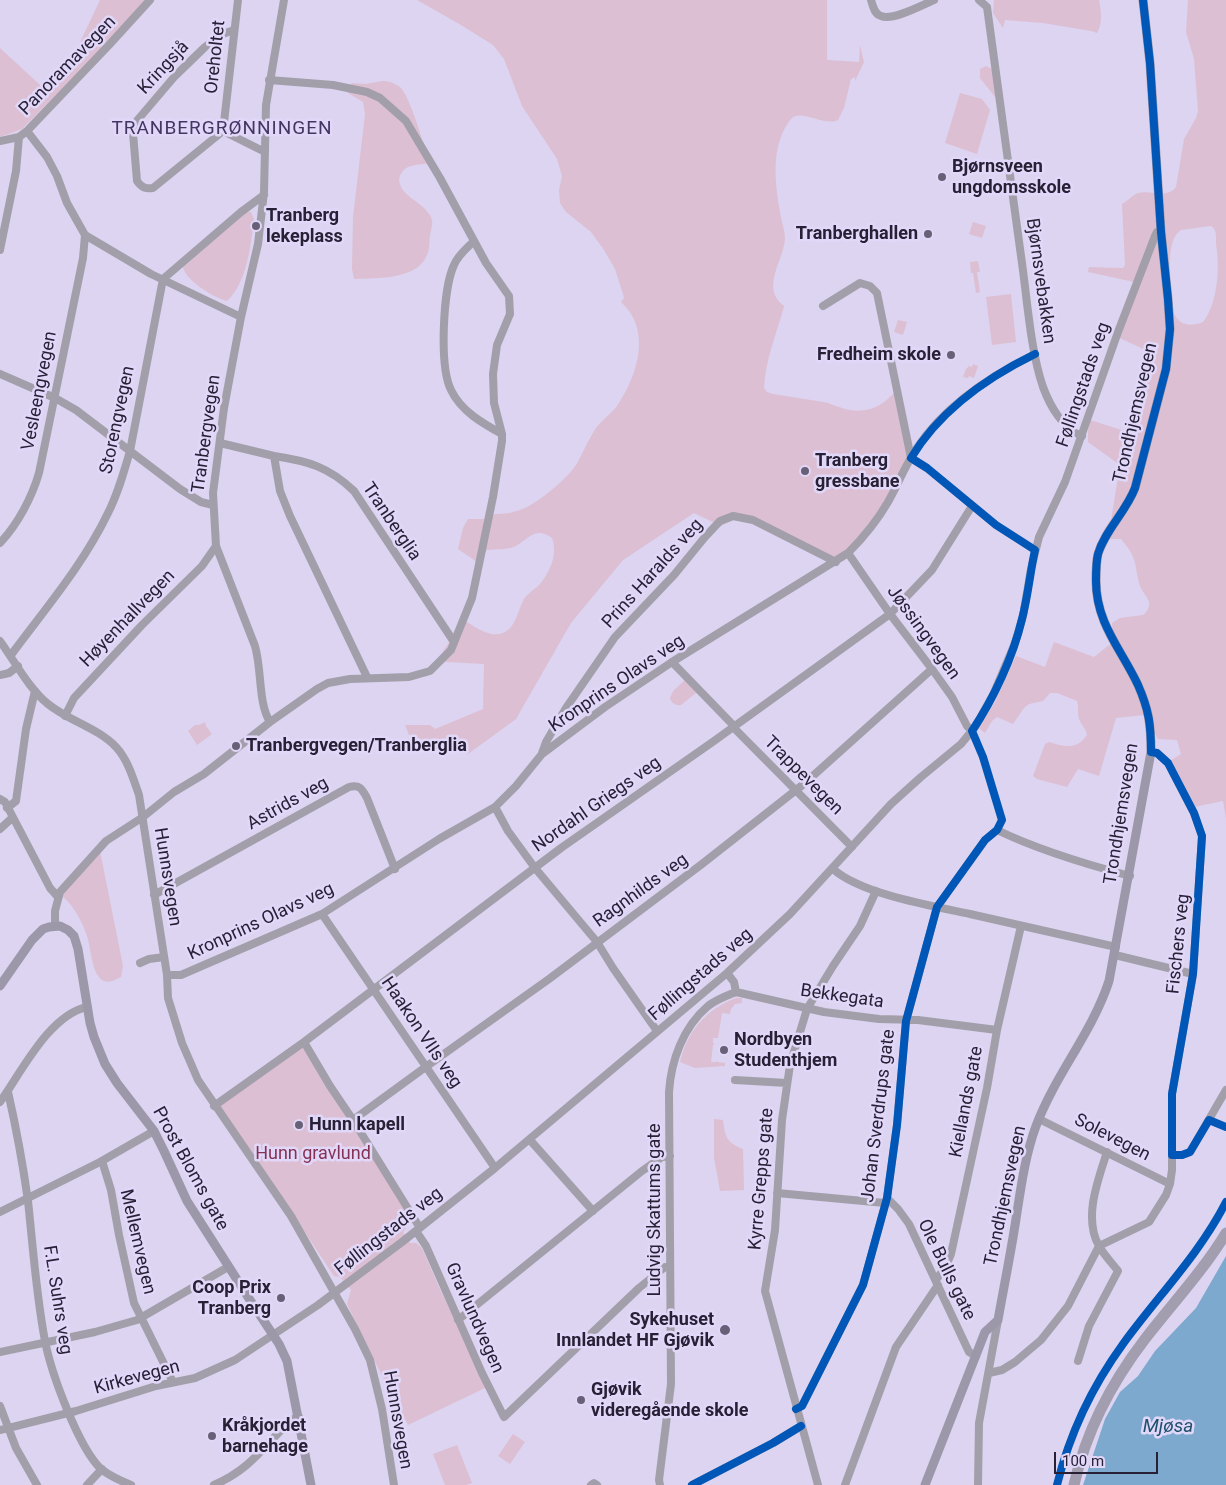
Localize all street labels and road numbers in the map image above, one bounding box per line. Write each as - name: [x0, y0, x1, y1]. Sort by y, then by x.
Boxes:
- street label: Panoramavegen: [15, 12, 121, 120]
- street label: Oreholtet: [201, 19, 231, 95]
- street label: Kringsjå: [134, 37, 194, 99]
- street label: Bjørnsvebakken: [1020, 217, 1060, 345]
- street label: Føllingstads veg: [1053, 320, 1115, 450]
- street label: Vesleengvegen: [18, 329, 62, 453]
- street label: Trondhjemsvegen: [1109, 341, 1163, 485]
- street label: Storengvegen: [96, 364, 140, 476]
- street label: Tranbergvegen: [188, 374, 226, 494]
- street label: Tranberglia: [357, 479, 425, 565]
- street label: Prins Haralds veg: [598, 515, 708, 633]
- street label: Høyenhallvegen: [76, 566, 180, 672]
- street label: Jøssingvegen: [882, 582, 964, 684]
- street label: Kronprins Olavs veg: [545, 631, 689, 737]
- street label: Trappevegen: [759, 732, 847, 820]
- street label: Trondhjemsvegen: [1100, 742, 1144, 886]
- street label: Nordahl Griegs veg: [528, 753, 666, 857]
- street label: Astrids veg: [244, 773, 332, 835]
- street label: Hunnsvegen: [149, 826, 185, 928]
- street label: Ragnhilds veg: [589, 849, 693, 933]
- street label: Kronprins Olavs veg: [184, 879, 338, 965]
- street label: Fischers veg: [1163, 893, 1195, 995]
- street label: Føllingstads veg: [645, 924, 757, 1026]
- street label: Haakon VIIs veg: [376, 973, 466, 1093]
- street label: Bekkegata: [799, 980, 885, 1014]
- street label: Johan Sverdrups gate: [858, 1028, 900, 1204]
- street label: Kiellands gate: [946, 1045, 988, 1159]
- street label: Prost Bloms gate: [147, 1103, 233, 1235]
- street label: Kyrre Grepps gate: [745, 1107, 779, 1251]
- street label: Solevegen: [1070, 1110, 1154, 1166]
- street label: Ludvig Skattums gate: [644, 1123, 666, 1297]
- street label: Trondhjemsvegen: [981, 1124, 1031, 1268]
- street label: Føllingstads veg: [331, 1183, 447, 1281]
- street label: Mellemvegen: [114, 1187, 160, 1297]
- street label: Ole Bulls gate: [912, 1216, 980, 1324]
- street label: F.L. Suhrs veg: [38, 1244, 76, 1356]
- street label: Gravlundvegen: [440, 1259, 508, 1377]
- street label: Kirkevegen: [92, 1356, 182, 1400]
- street label: Hunnsvegen: [378, 1369, 416, 1471]

